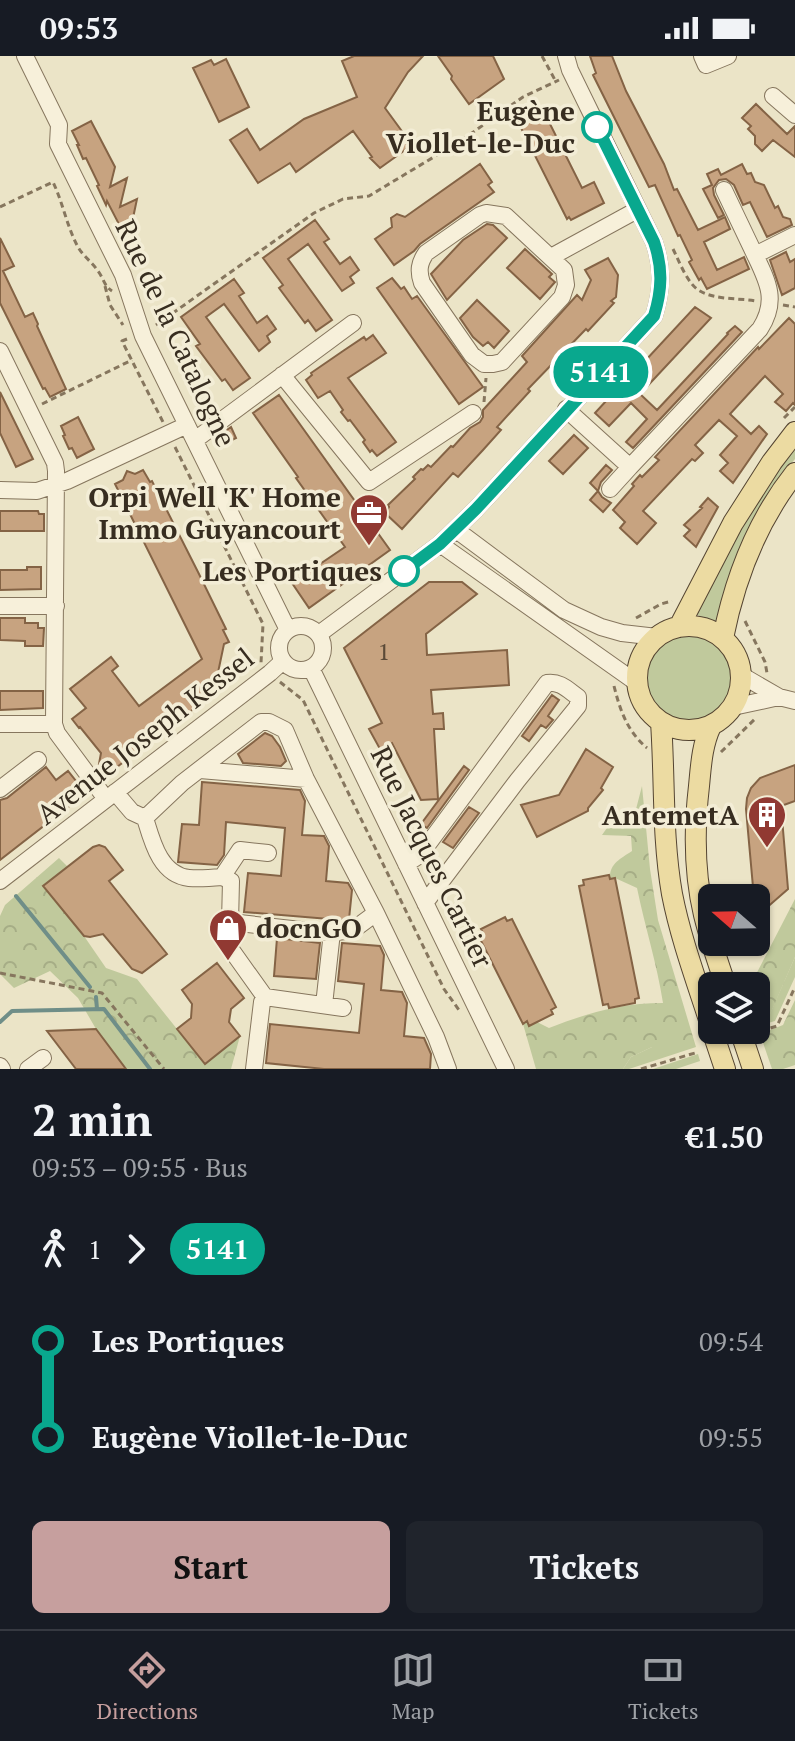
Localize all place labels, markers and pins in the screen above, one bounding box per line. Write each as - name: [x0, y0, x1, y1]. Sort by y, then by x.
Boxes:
- place label: Eugène Viollet-le-Duc: [386, 92, 575, 161]
- marker: Eugène Viollet-le-Duc: [582, 112, 612, 142]
- place label: Orpi Well 'K' Home Immo Guyancourt: [88, 478, 341, 547]
- office icon: Orpi Well 'K' Home Immo Guyancourt: [348, 492, 390, 547]
- place label: Les Portiques: [203, 552, 382, 589]
- marker: Les Portiques: [389, 556, 419, 586]
- building icon: AntemetA: [746, 794, 788, 849]
- place label: AntemetA: [602, 796, 740, 833]
- shop icon: docnGO: [207, 907, 249, 962]
- place label: docnGO: [256, 909, 362, 946]

